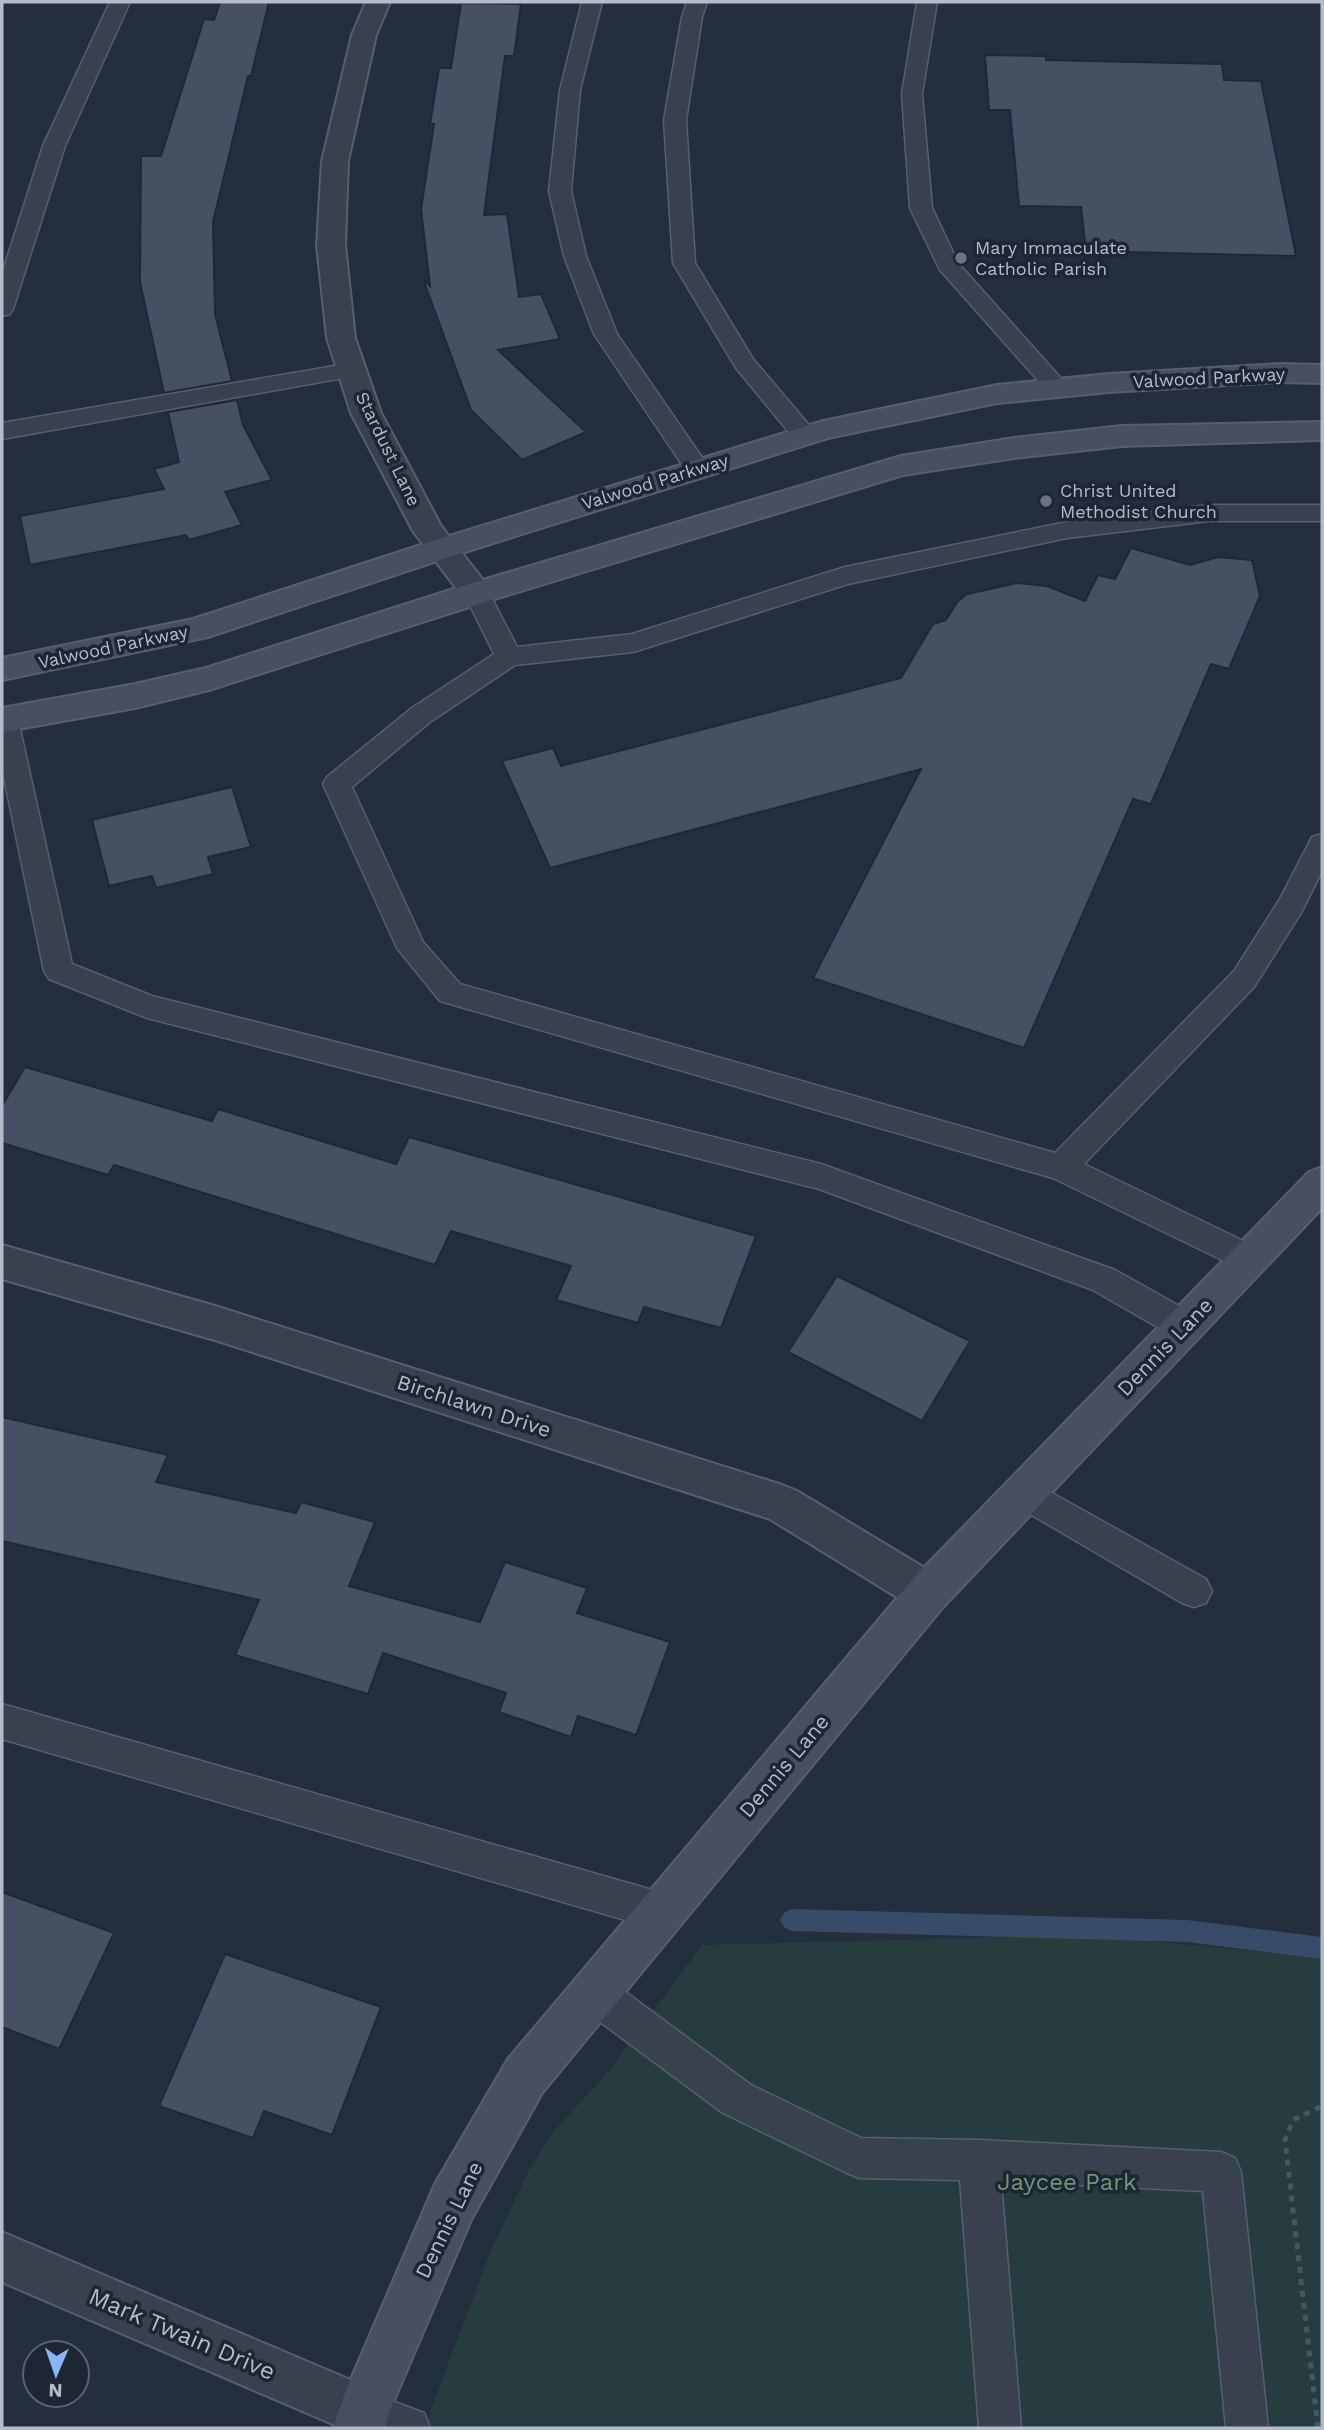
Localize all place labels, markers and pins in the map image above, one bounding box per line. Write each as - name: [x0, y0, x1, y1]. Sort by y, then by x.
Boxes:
- place label: Mary Immaculate Catholic Parish: [975, 237, 1127, 279]
- marker: Mary Immaculate Catholic Parish: [953, 250, 969, 266]
- place label: Christ United Methodist Church: [1060, 480, 1217, 522]
- marker: Christ United Methodist Church: [1038, 493, 1054, 509]

